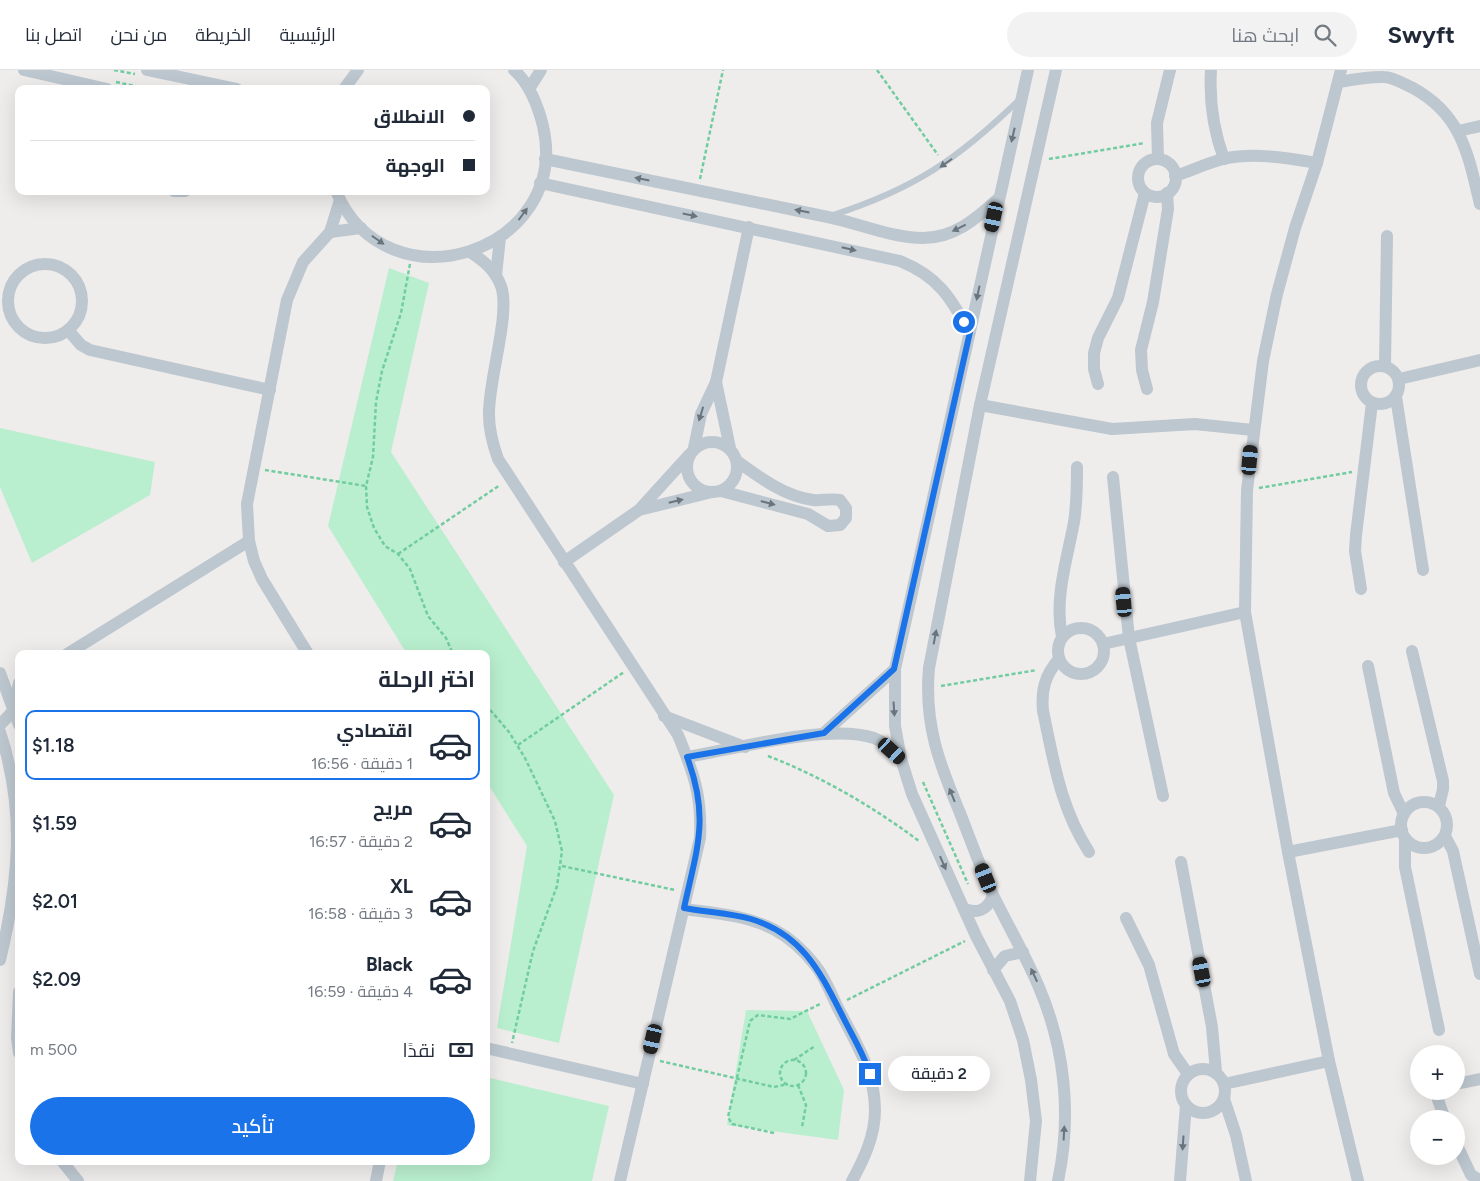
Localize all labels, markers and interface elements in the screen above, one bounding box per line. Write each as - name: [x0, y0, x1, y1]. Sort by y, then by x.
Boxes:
- search box: [1007, 12, 1357, 57]
- text: Swyft: [1387, 20, 1455, 49]
- icon: search: [1311, 21, 1339, 49]
- text: اتصل بنا: [25, 24, 82, 46]
- text: من نحن: [110, 24, 167, 46]
- text: الخريطة: [195, 24, 251, 46]
- text: الرئيسية: [279, 24, 336, 46]
- text: ابحث هنا: [1231, 24, 1299, 47]
- text: الانطلاق: [374, 105, 445, 128]
- one-way arrow: [1009, 127, 1017, 142]
- text: الوجهة: [385, 154, 445, 177]
- one-way arrow: [939, 158, 953, 168]
- one-way arrow: [635, 175, 650, 183]
- car: [983, 201, 1004, 233]
- one-way arrow: [518, 207, 528, 221]
- one-way arrow: [794, 207, 809, 215]
- one-way arrow: [683, 211, 699, 219]
- one-way arrow: [952, 225, 966, 233]
- one-way arrow: [371, 235, 385, 245]
- one-way arrow: [842, 245, 857, 253]
- one-way arrow: [974, 286, 982, 301]
- route start: [953, 311, 975, 333]
- one-way arrow: [697, 407, 705, 422]
- car: [1241, 444, 1258, 476]
- one-way arrow: [668, 497, 683, 505]
- one-way arrow: [760, 499, 775, 507]
- car: [1115, 586, 1132, 618]
- one-way arrow: [931, 629, 939, 645]
- text: اختر الرحلة: [378, 666, 475, 693]
- one-way arrow: [890, 701, 898, 717]
- text: اقتصادي: [337, 719, 413, 742]
- icon: car: [428, 723, 473, 768]
- text: $1.18: [32, 734, 75, 757]
- car: [875, 735, 908, 767]
- text: 1 دقيقة · 16:56: [311, 754, 413, 773]
- one-way arrow: [948, 788, 956, 802]
- text: مريح: [373, 797, 413, 820]
- icon: car: [428, 801, 473, 846]
- text: $1.59: [32, 812, 77, 835]
- text: 2 دقيقة · 16:57: [309, 832, 413, 851]
- one-way arrow: [939, 856, 947, 870]
- car: [973, 861, 998, 895]
- text: XL: [390, 875, 413, 898]
- icon: car: [428, 879, 473, 924]
- text: $2.01: [32, 890, 78, 913]
- text: 3 دقيقة · 16:58: [308, 904, 413, 923]
- text: Black: [366, 953, 413, 976]
- car: [1191, 956, 1212, 988]
- icon: car: [428, 957, 473, 1002]
- text: $2.09: [32, 968, 81, 991]
- one-way arrow: [1030, 968, 1038, 982]
- text: 4 دقيقة · 16:59: [308, 982, 413, 1001]
- car: [642, 1023, 663, 1055]
- icon: cash: [447, 1036, 475, 1064]
- text: نقدًا: [403, 1039, 435, 1062]
- text: 500 m: [30, 1040, 77, 1059]
- map controls: [1410, 1045, 1465, 1165]
- button: +: [1410, 1045, 1465, 1100]
- callout: 2 دقيقة: [888, 1056, 990, 1092]
- route end: [859, 1063, 881, 1085]
- text: 2 دقيقة: [911, 1064, 967, 1083]
- button: تأكيد: [30, 1097, 475, 1155]
- button: −: [1410, 1110, 1465, 1165]
- one-way arrow: [1061, 1124, 1069, 1140]
- one-way arrow: [1179, 1135, 1187, 1151]

